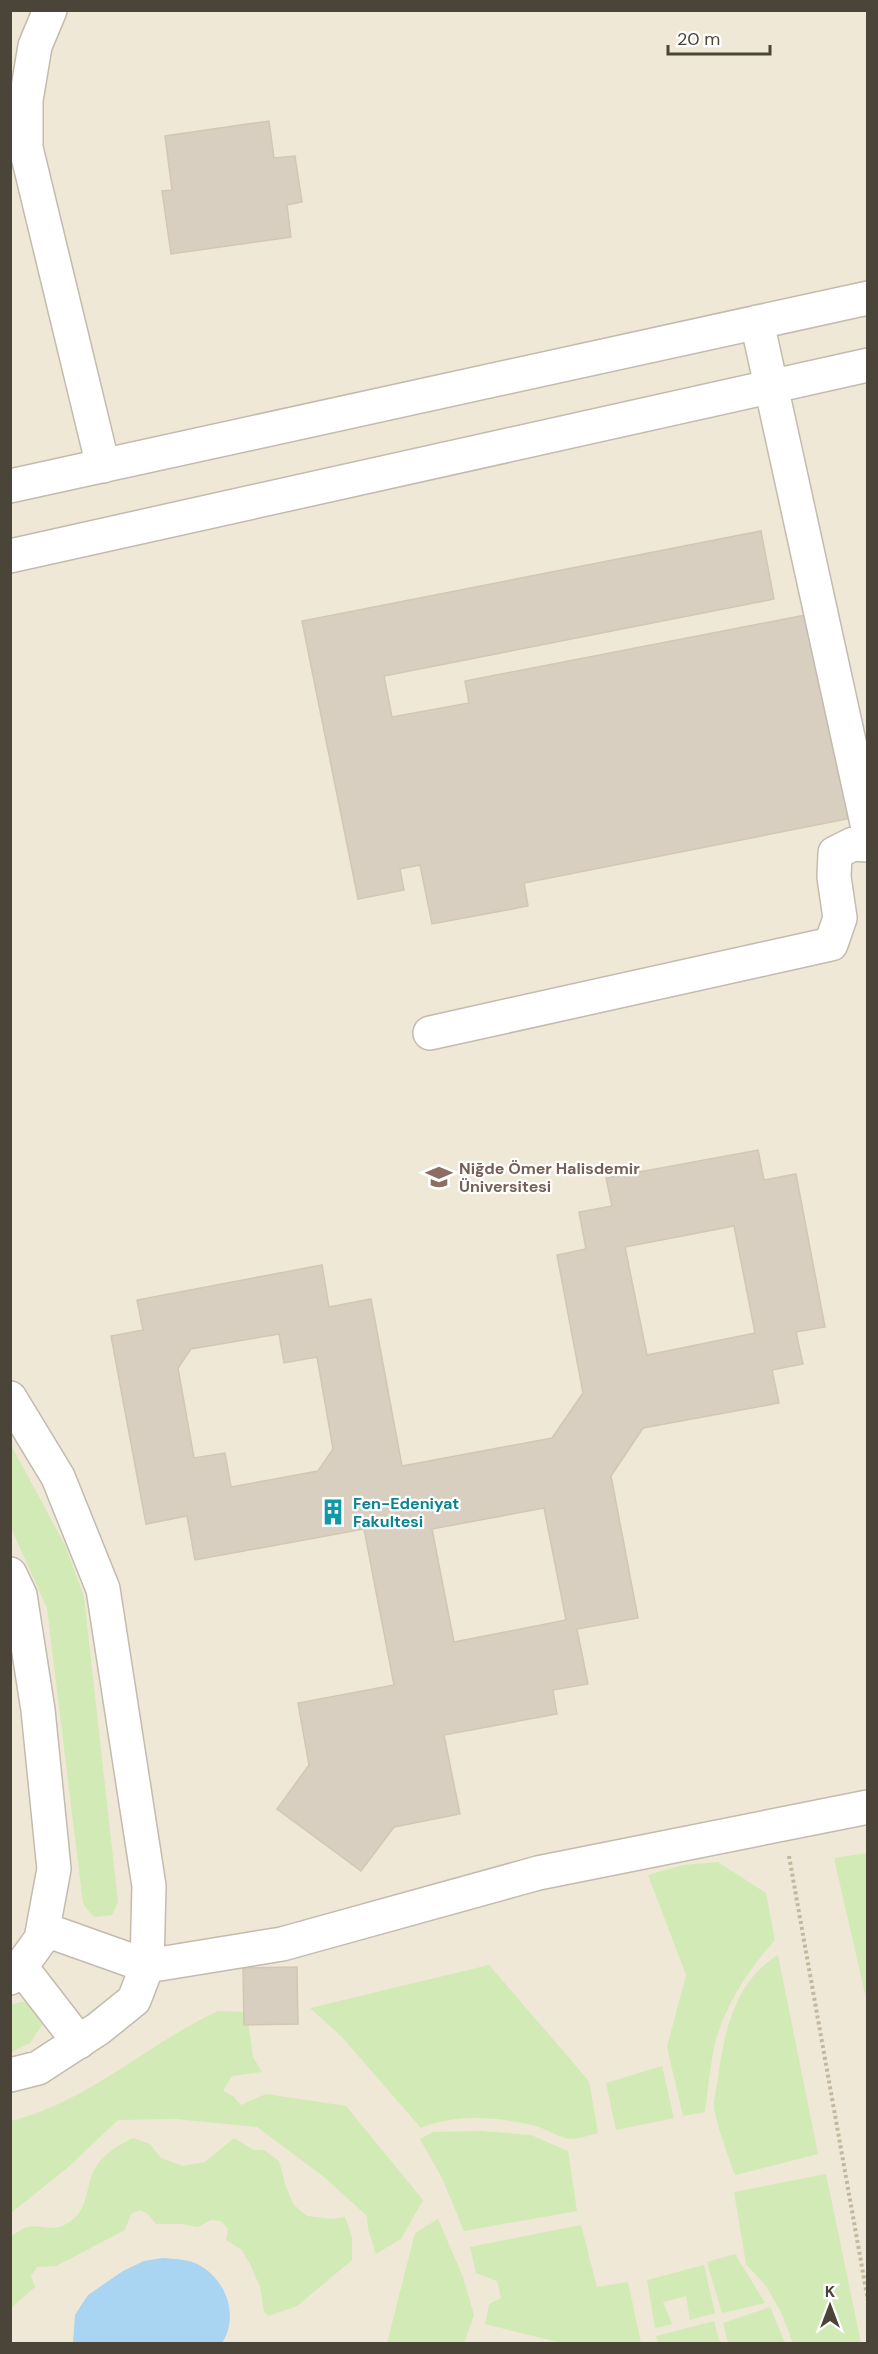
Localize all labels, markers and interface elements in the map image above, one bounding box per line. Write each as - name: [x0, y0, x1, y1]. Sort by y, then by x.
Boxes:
- scale bar: [668, 18, 770, 56]
- text: 20 m: [677, 27, 720, 51]
- place label: Niğde Ömer Halisdemir Üniversitesi: [459, 1158, 640, 1197]
- school or university icon: Niğde Ömer Halisdemir Üniversitesi: [424, 1162, 454, 1192]
- place label: Fen-Edeniyat Fakultesi: [353, 1493, 459, 1532]
- building icon: Fen-Edeniyat Fakultesi: [318, 1497, 348, 1527]
- north arrow: [800, 2276, 860, 2336]
- text: K: [825, 2281, 836, 2302]

